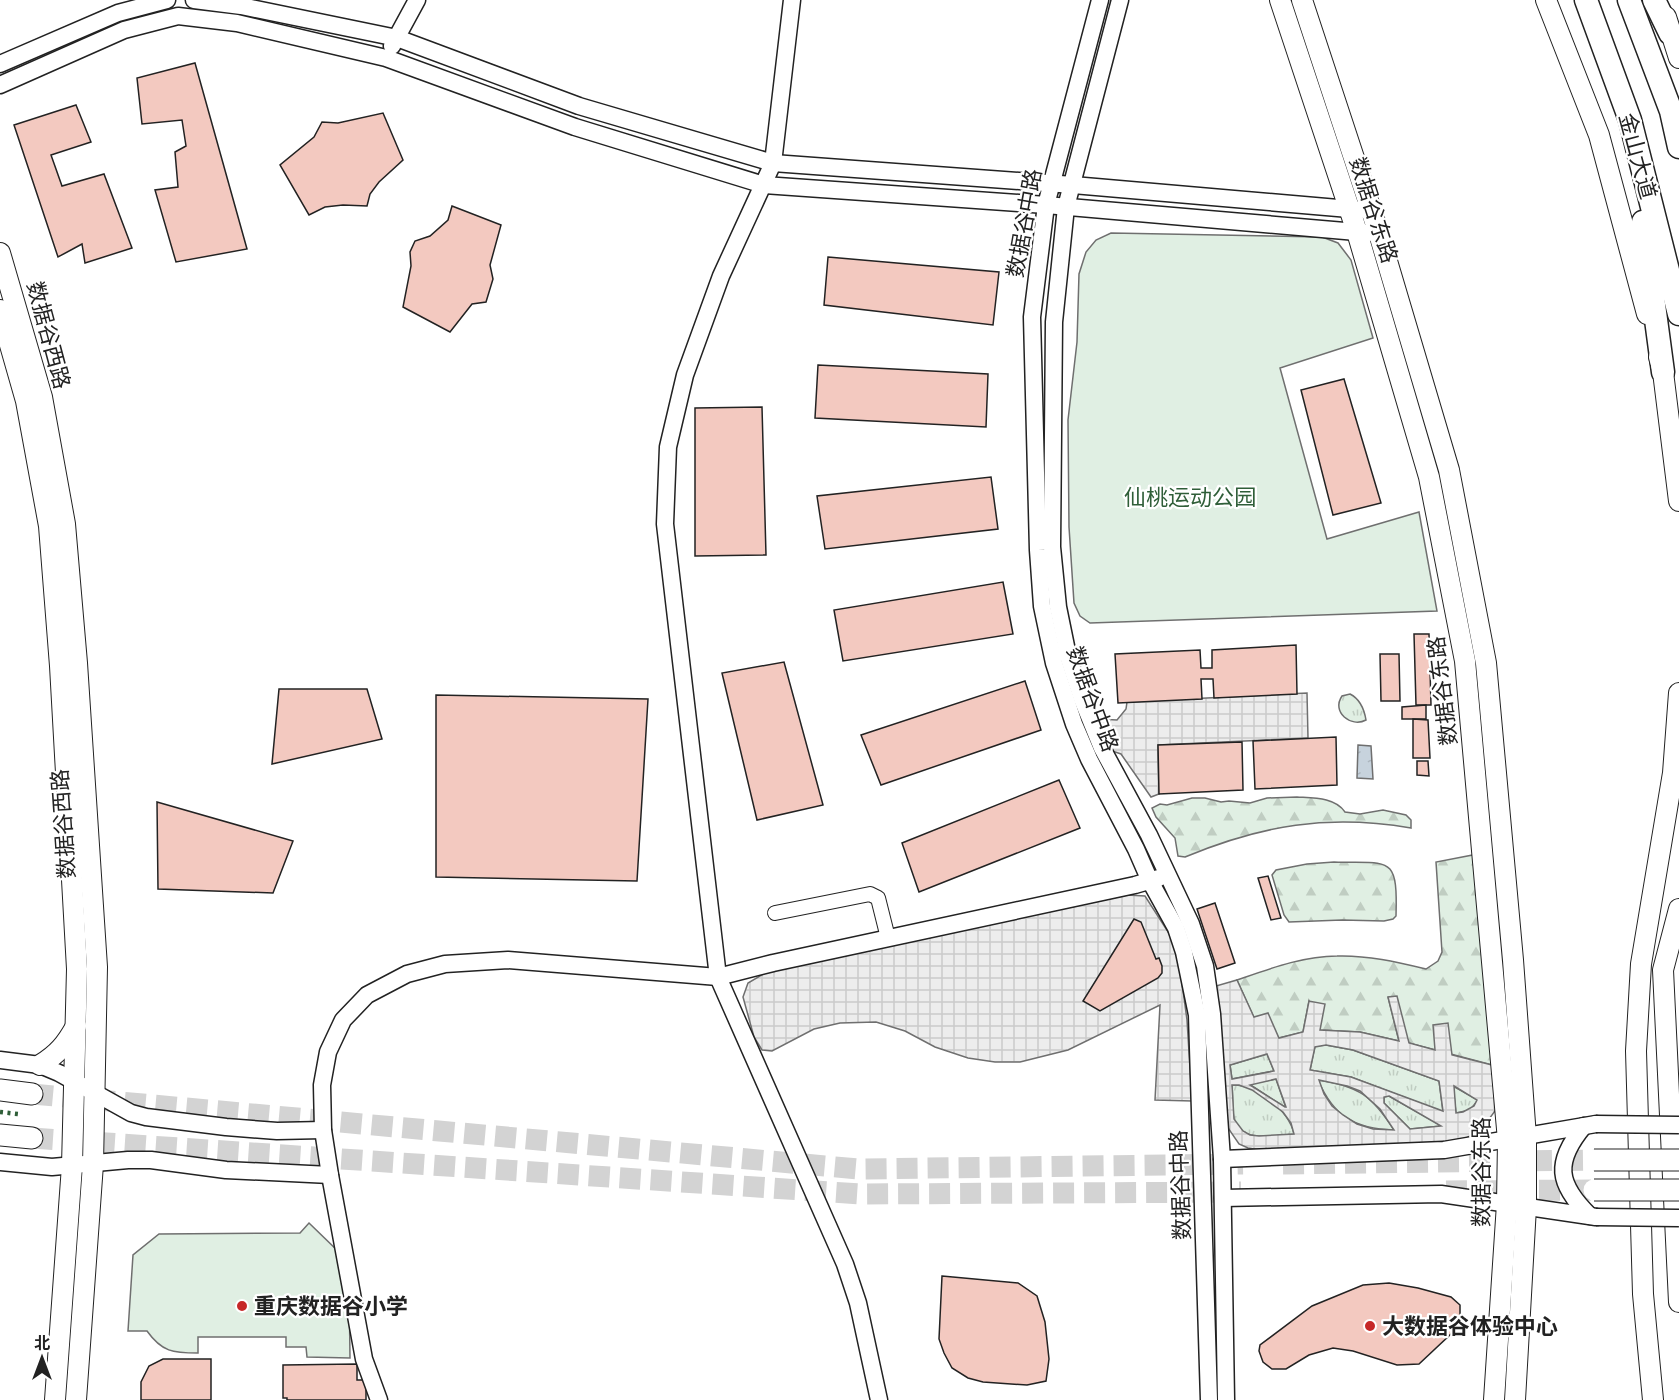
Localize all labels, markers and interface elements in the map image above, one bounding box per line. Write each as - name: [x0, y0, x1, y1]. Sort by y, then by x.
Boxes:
- street label: 金山大道: [1613, 110, 1663, 202]
- street label: 数据谷东路: [1344, 153, 1404, 267]
- street label: 数据谷中路: [1001, 166, 1047, 280]
- street label: 数据谷西路: [21, 278, 77, 392]
- park label: 仙桃运动公园: [1124, 483, 1256, 511]
- street label: 数据谷东路: [1421, 635, 1463, 747]
- street label: 数据谷中路: [1061, 643, 1125, 755]
- street label: 数据谷西路: [45, 768, 81, 880]
- street label: 数据谷东路: [1467, 1117, 1495, 1227]
- street label: 数据谷中路: [1164, 1130, 1196, 1240]
- place label: 重庆数据谷小学: [254, 1292, 408, 1320]
- marker: 重庆数据谷小学: [235, 1299, 249, 1313]
- place label: 大数据谷体验中心: [1382, 1312, 1558, 1340]
- marker: 大数据谷体验中心: [1363, 1319, 1377, 1333]
- north arrow: [12, 1328, 72, 1388]
- text: 北: [34, 1333, 50, 1354]

